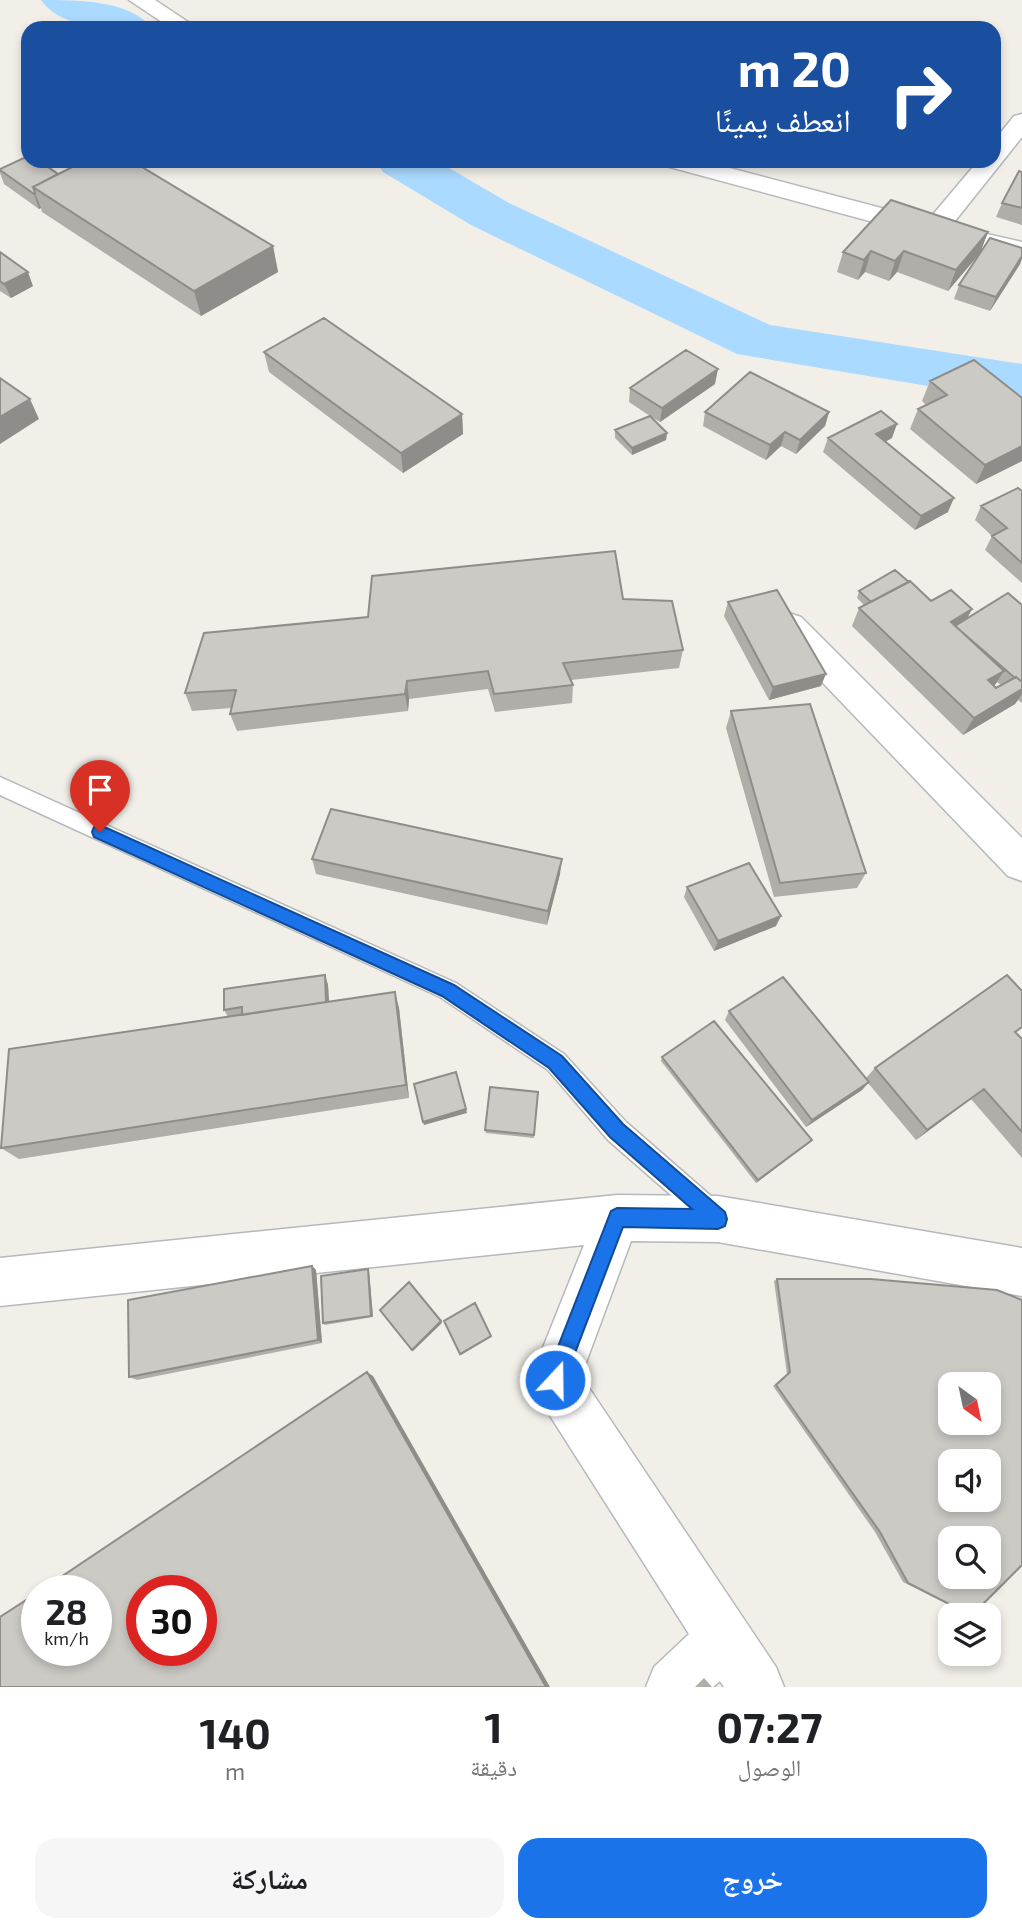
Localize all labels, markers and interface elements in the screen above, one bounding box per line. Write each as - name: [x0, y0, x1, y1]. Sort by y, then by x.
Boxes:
- text: 20 m: [738, 38, 851, 97]
- icon: right: [875, 49, 966, 140]
- text: انعطف يمينًا: [715, 100, 851, 138]
- pin: [70, 760, 130, 832]
- icon: arrive: [81, 771, 119, 809]
- position arrow: [518, 1343, 592, 1417]
- north arrow: [938, 1372, 1001, 1435]
- map controls: [938, 1372, 1001, 1666]
- button: sound: [938, 1449, 1001, 1512]
- button: search: [938, 1526, 1001, 1589]
- speed limit sign: 30: [126, 1575, 217, 1666]
- text: 28: [45, 1590, 88, 1632]
- button: layers: [938, 1603, 1001, 1666]
- text: km/h: [44, 1627, 89, 1649]
- text: 1: [485, 1701, 503, 1751]
- text: 07:27: [717, 1701, 823, 1751]
- text: 140: [199, 1707, 271, 1757]
- text: دقيقة: [470, 1753, 517, 1781]
- text: الوصول: [738, 1753, 801, 1781]
- text: m: [225, 1757, 245, 1785]
- button: مشاركة: [35, 1838, 504, 1918]
- button: خروج: [518, 1838, 987, 1918]

